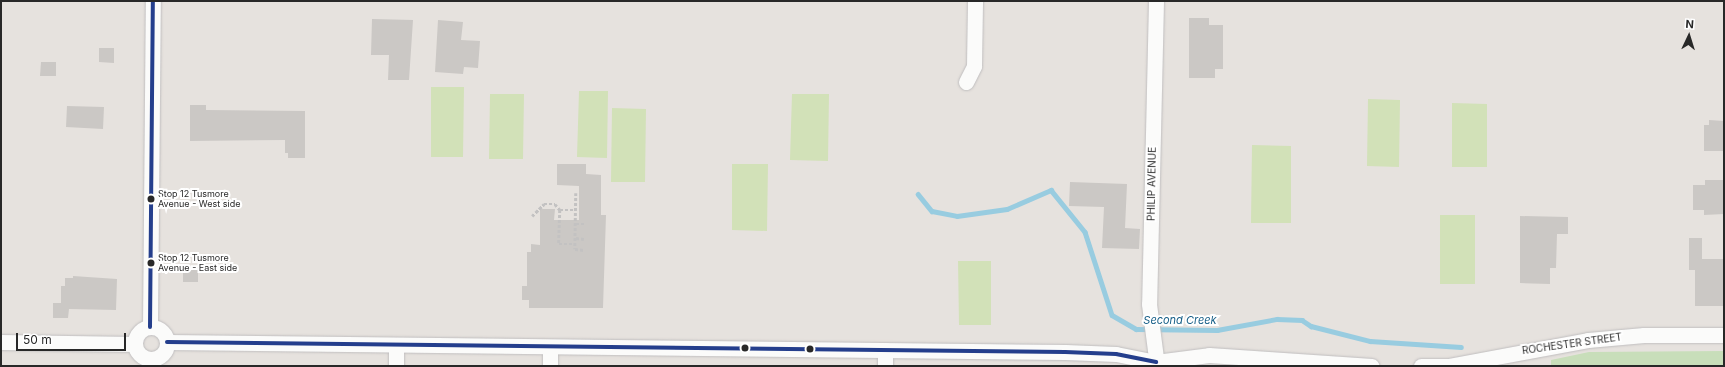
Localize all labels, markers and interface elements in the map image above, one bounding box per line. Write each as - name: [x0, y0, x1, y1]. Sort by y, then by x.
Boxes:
- north arrow: [1669, 16, 1709, 56]
- text: N: [1685, 17, 1695, 31]
- street label: PHILIP AVENUE: [1145, 147, 1159, 221]
- place label: Stop 12 Tusmore Avenue - West side: [158, 189, 240, 210]
- marker: Stop 12 Tusmore Avenue - West side: [146, 194, 156, 204]
- place label: Stop 12 Tusmore Avenue - East side: [158, 253, 237, 274]
- marker: Stop 12 Tusmore Avenue - East side: [146, 258, 156, 268]
- water label: Second Creek: [1143, 313, 1217, 327]
- scale bar: [18, 325, 128, 351]
- street label: ROCHESTER STREET: [1521, 331, 1623, 357]
- text: 50 m: [23, 332, 52, 347]
- unlabelled marker: [740, 343, 750, 353]
- unlabelled marker: [805, 344, 815, 354]

